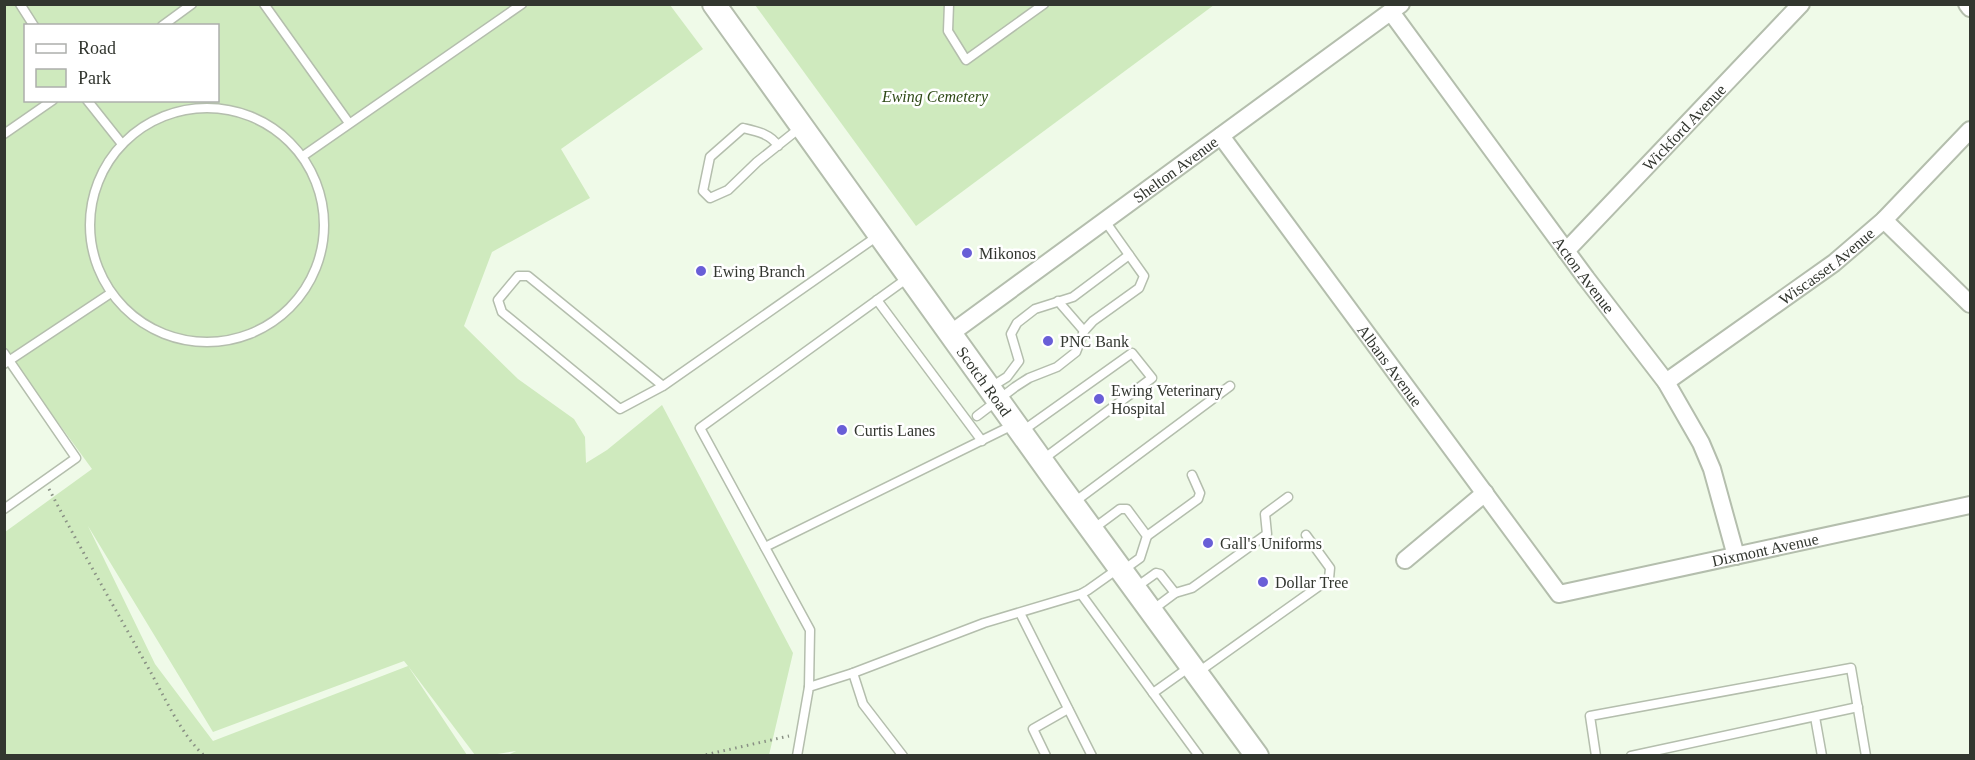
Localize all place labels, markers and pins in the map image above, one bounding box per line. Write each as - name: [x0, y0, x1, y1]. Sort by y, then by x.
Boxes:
- place label: Mikonos: [979, 245, 1036, 262]
- marker: Mikonos: [960, 246, 974, 260]
- place label: Ewing Branch: [713, 263, 805, 281]
- marker: Ewing Branch: [694, 264, 708, 278]
- place label: PNC Bank: [1060, 333, 1129, 350]
- marker: PNC Bank: [1041, 334, 1055, 348]
- place label: Ewing Veterinary Hospital: [1111, 382, 1223, 418]
- marker: Ewing Veterinary Hospital: [1092, 392, 1106, 406]
- place label: Curtis Lanes: [854, 422, 935, 439]
- marker: Curtis Lanes: [835, 423, 849, 437]
- place label: Gall's Uniforms: [1220, 535, 1322, 552]
- marker: Gall's Uniforms: [1201, 536, 1215, 550]
- place label: Dollar Tree: [1275, 574, 1348, 591]
- marker: Dollar Tree: [1256, 575, 1270, 589]

